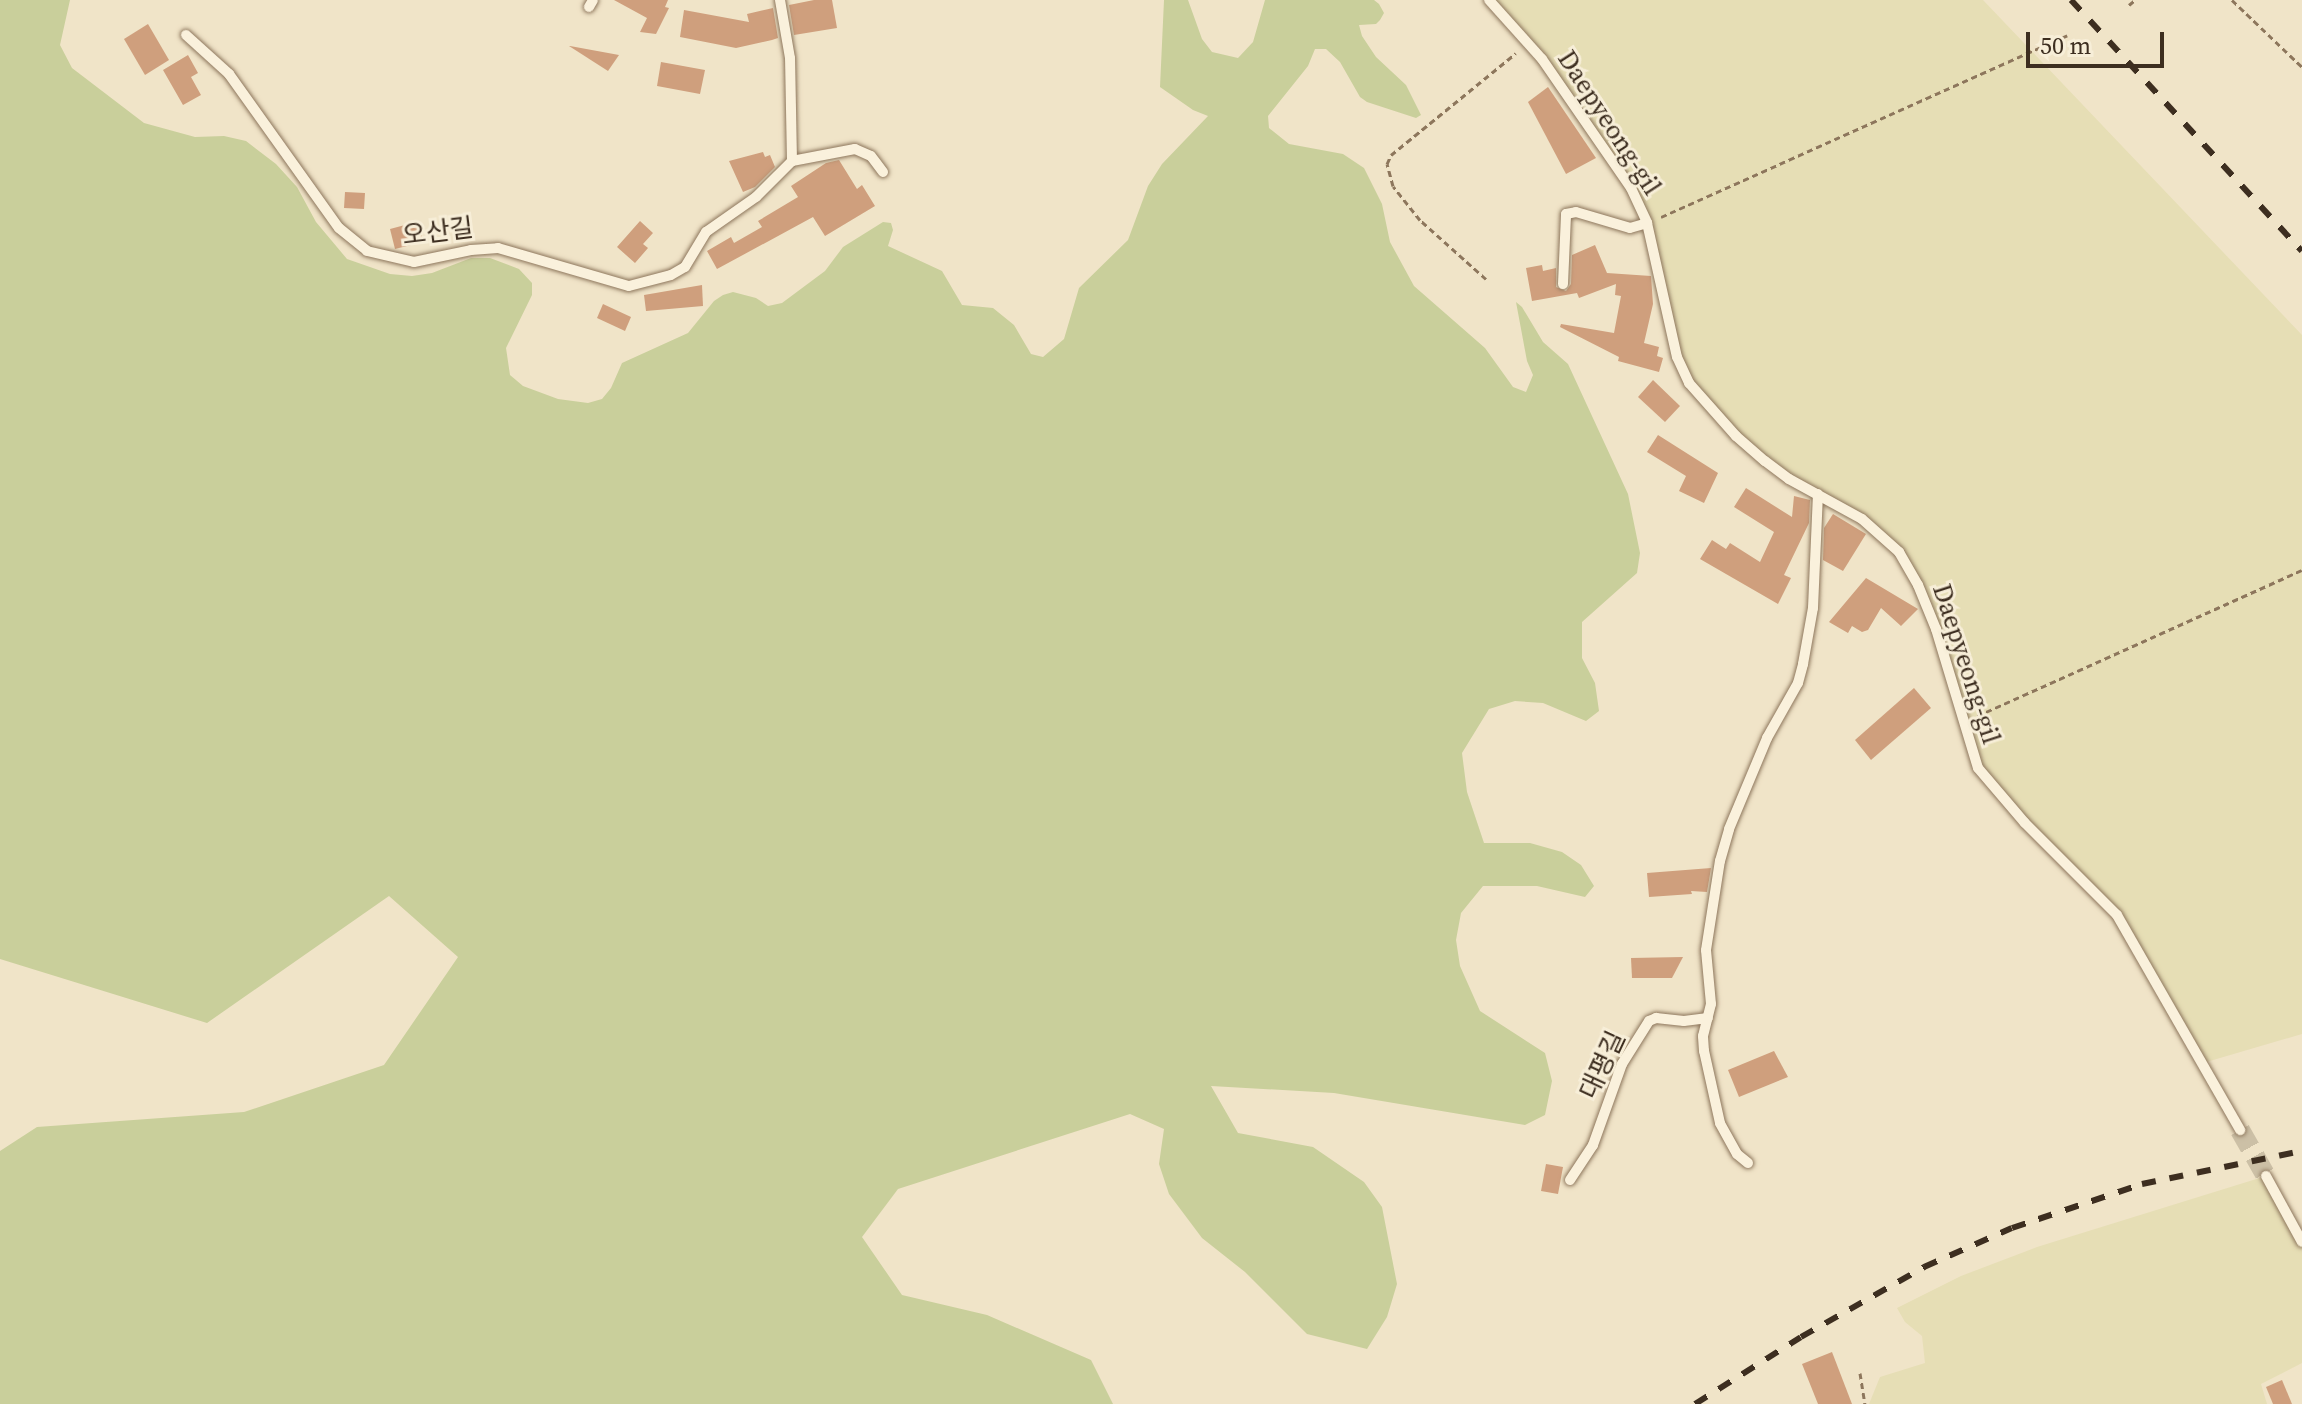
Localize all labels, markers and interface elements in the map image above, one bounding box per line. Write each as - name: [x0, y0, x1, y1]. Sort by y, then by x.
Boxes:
- scale bar: [2030, 16, 2168, 66]
- text: 50 m: [2040, 29, 2091, 62]
- street label: Daepyeong-gil: [1551, 45, 1667, 201]
- street label: 오산길: [400, 212, 476, 252]
- street label: Daepyeong-gil: [1925, 580, 2007, 748]
- street label: 대평길: [1574, 1026, 1632, 1104]

